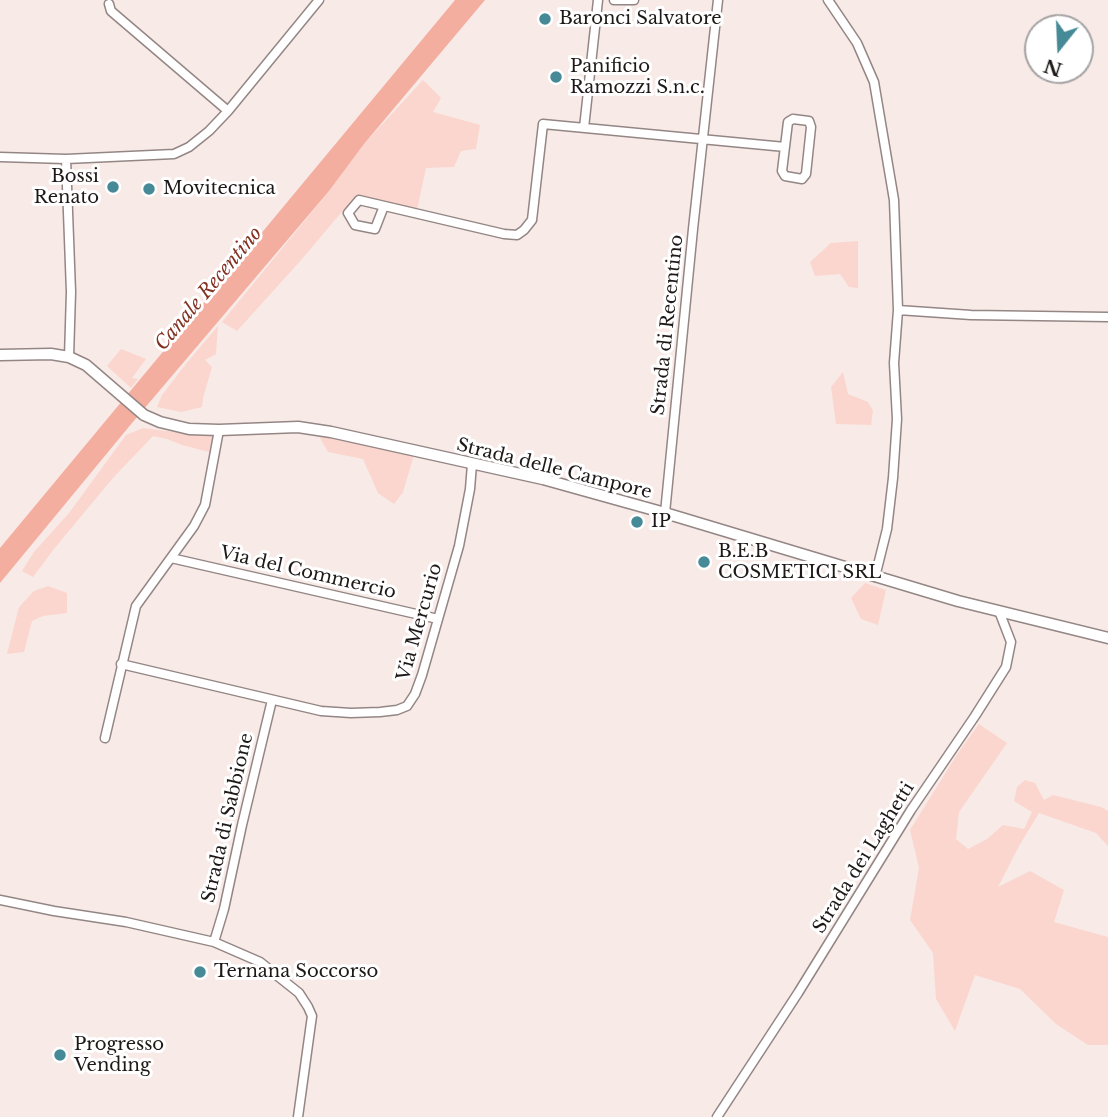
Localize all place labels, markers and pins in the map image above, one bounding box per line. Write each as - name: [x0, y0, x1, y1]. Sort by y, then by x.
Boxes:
- place label: Baronci Salvatore: [559, 8, 722, 30]
- marker: Baronci Salvatore: [537, 11, 553, 27]
- place label: Panificio Ramozzi S.n.c.: [570, 56, 704, 98]
- marker: Panificio Ramozzi S.n.c.: [548, 69, 564, 85]
- place label: Bossi Renato: [34, 166, 99, 208]
- place label: Movitecnica: [163, 178, 276, 200]
- marker: Bossi Renato: [105, 179, 121, 195]
- marker: Movitecnica: [141, 181, 157, 197]
- place label: IP: [651, 511, 671, 533]
- marker: IP: [629, 514, 645, 530]
- place label: B.E.B COSMETICI SRL: [718, 541, 881, 584]
- marker: B.E.B COSMETICI SRL: [696, 554, 712, 570]
- place label: Ternana Soccorso: [214, 961, 378, 983]
- marker: Ternana Soccorso: [192, 964, 208, 980]
- place label: Progresso Vending: [74, 1034, 164, 1076]
- marker: Progresso Vending: [52, 1047, 68, 1063]

